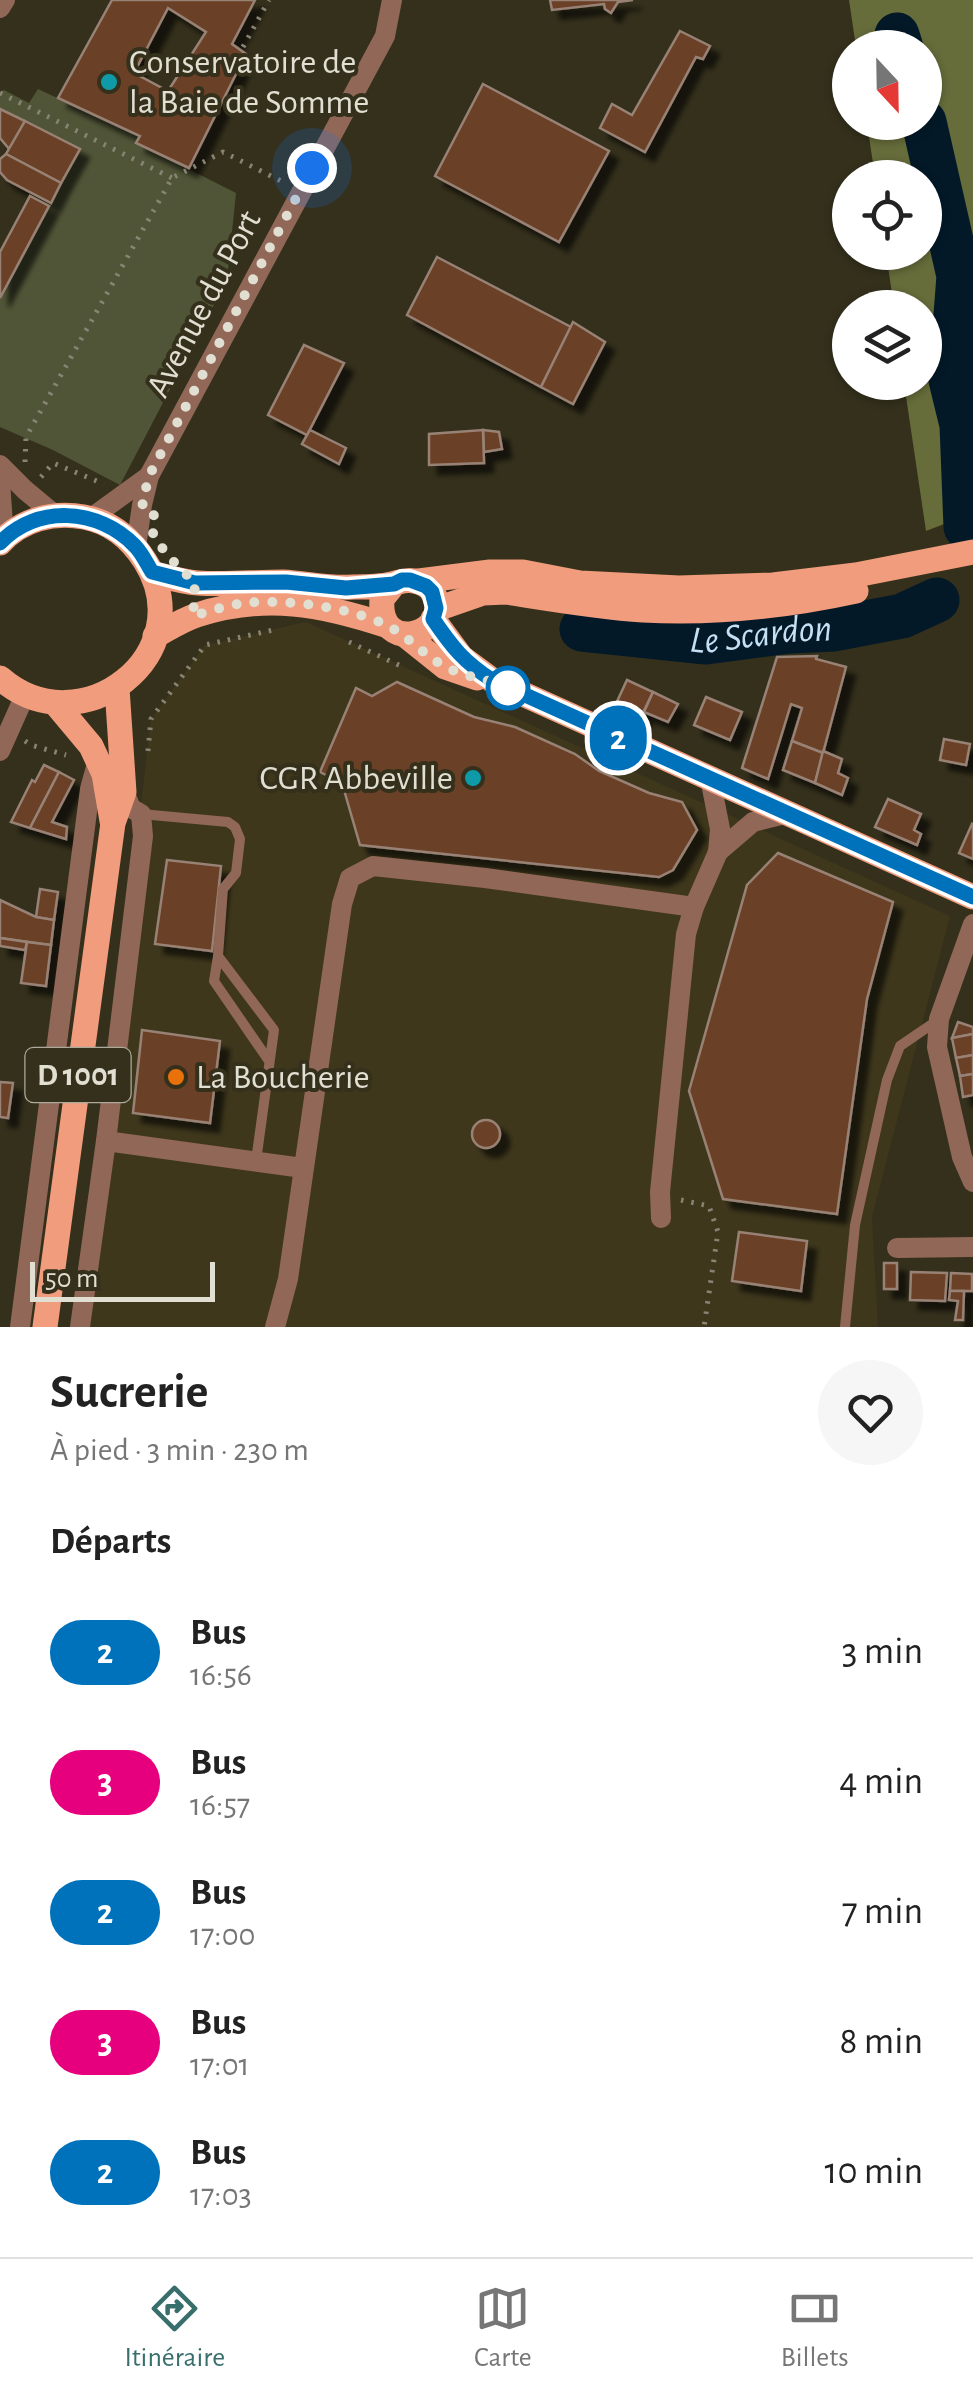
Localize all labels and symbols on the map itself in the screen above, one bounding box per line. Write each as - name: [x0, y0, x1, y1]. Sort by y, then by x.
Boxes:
- north arrow: [832, 30, 942, 140]
- place label: Conservatoire de la Baie de Somme: [129, 45, 369, 120]
- marker: Conservatoire de la Baie de Somme: [98, 71, 120, 93]
- your location: [287, 143, 337, 193]
- street label: Avenue du Port: [140, 205, 268, 403]
- water label: Le Scardon: [688, 610, 833, 661]
- unlabelled marker: [487, 667, 529, 709]
- line badge: 2: [586, 706, 650, 770]
- place label: CGR Abbeville: [260, 761, 453, 796]
- marker: CGR Abbeville: [462, 767, 484, 789]
- road number: D 1001: [26, 1048, 130, 1102]
- place label: La Boucherie: [196, 1060, 370, 1095]
- marker: La Boucherie: [165, 1066, 187, 1088]
- scale bar: [30, 1257, 215, 1302]

